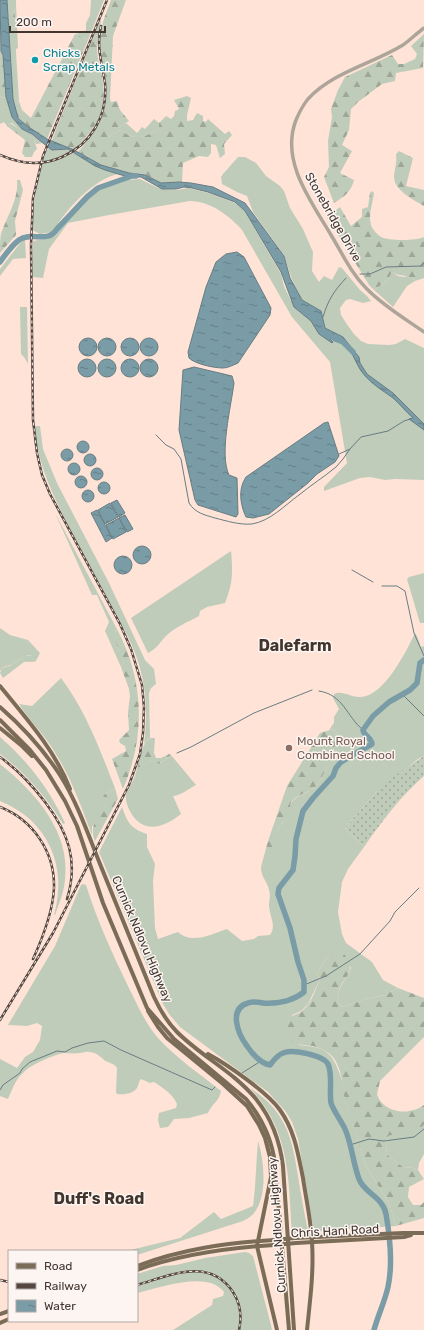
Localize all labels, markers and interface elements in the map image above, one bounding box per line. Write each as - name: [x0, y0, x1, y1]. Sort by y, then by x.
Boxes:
- scale bar: [10, 8, 105, 34]
- text: 200 m: [16, 15, 52, 29]
- place label: Chicks Scrap Metals: [43, 46, 115, 74]
- marker: Chicks Scrap Metals: [30, 55, 40, 65]
- street label: Stonebridge Drive: [302, 170, 364, 264]
- district label: Dalefarm: [258, 636, 332, 655]
- place label: Mount Royal Combined School: [297, 734, 395, 762]
- marker: Mount Royal Combined School: [284, 743, 294, 753]
- street label: Curnick Ndlovu Highway: [109, 874, 175, 1005]
- street label: Curnick Ndlovu Highway: [265, 1156, 289, 1293]
- district label: Duff's Road: [54, 1189, 144, 1208]
- street label: Chris Hani Road: [290, 1222, 380, 1240]
- legend: [8, 1250, 138, 1322]
- text: Road: [44, 1259, 72, 1273]
- text: Railway: [44, 1279, 87, 1293]
- text: Water: [44, 1299, 76, 1313]

